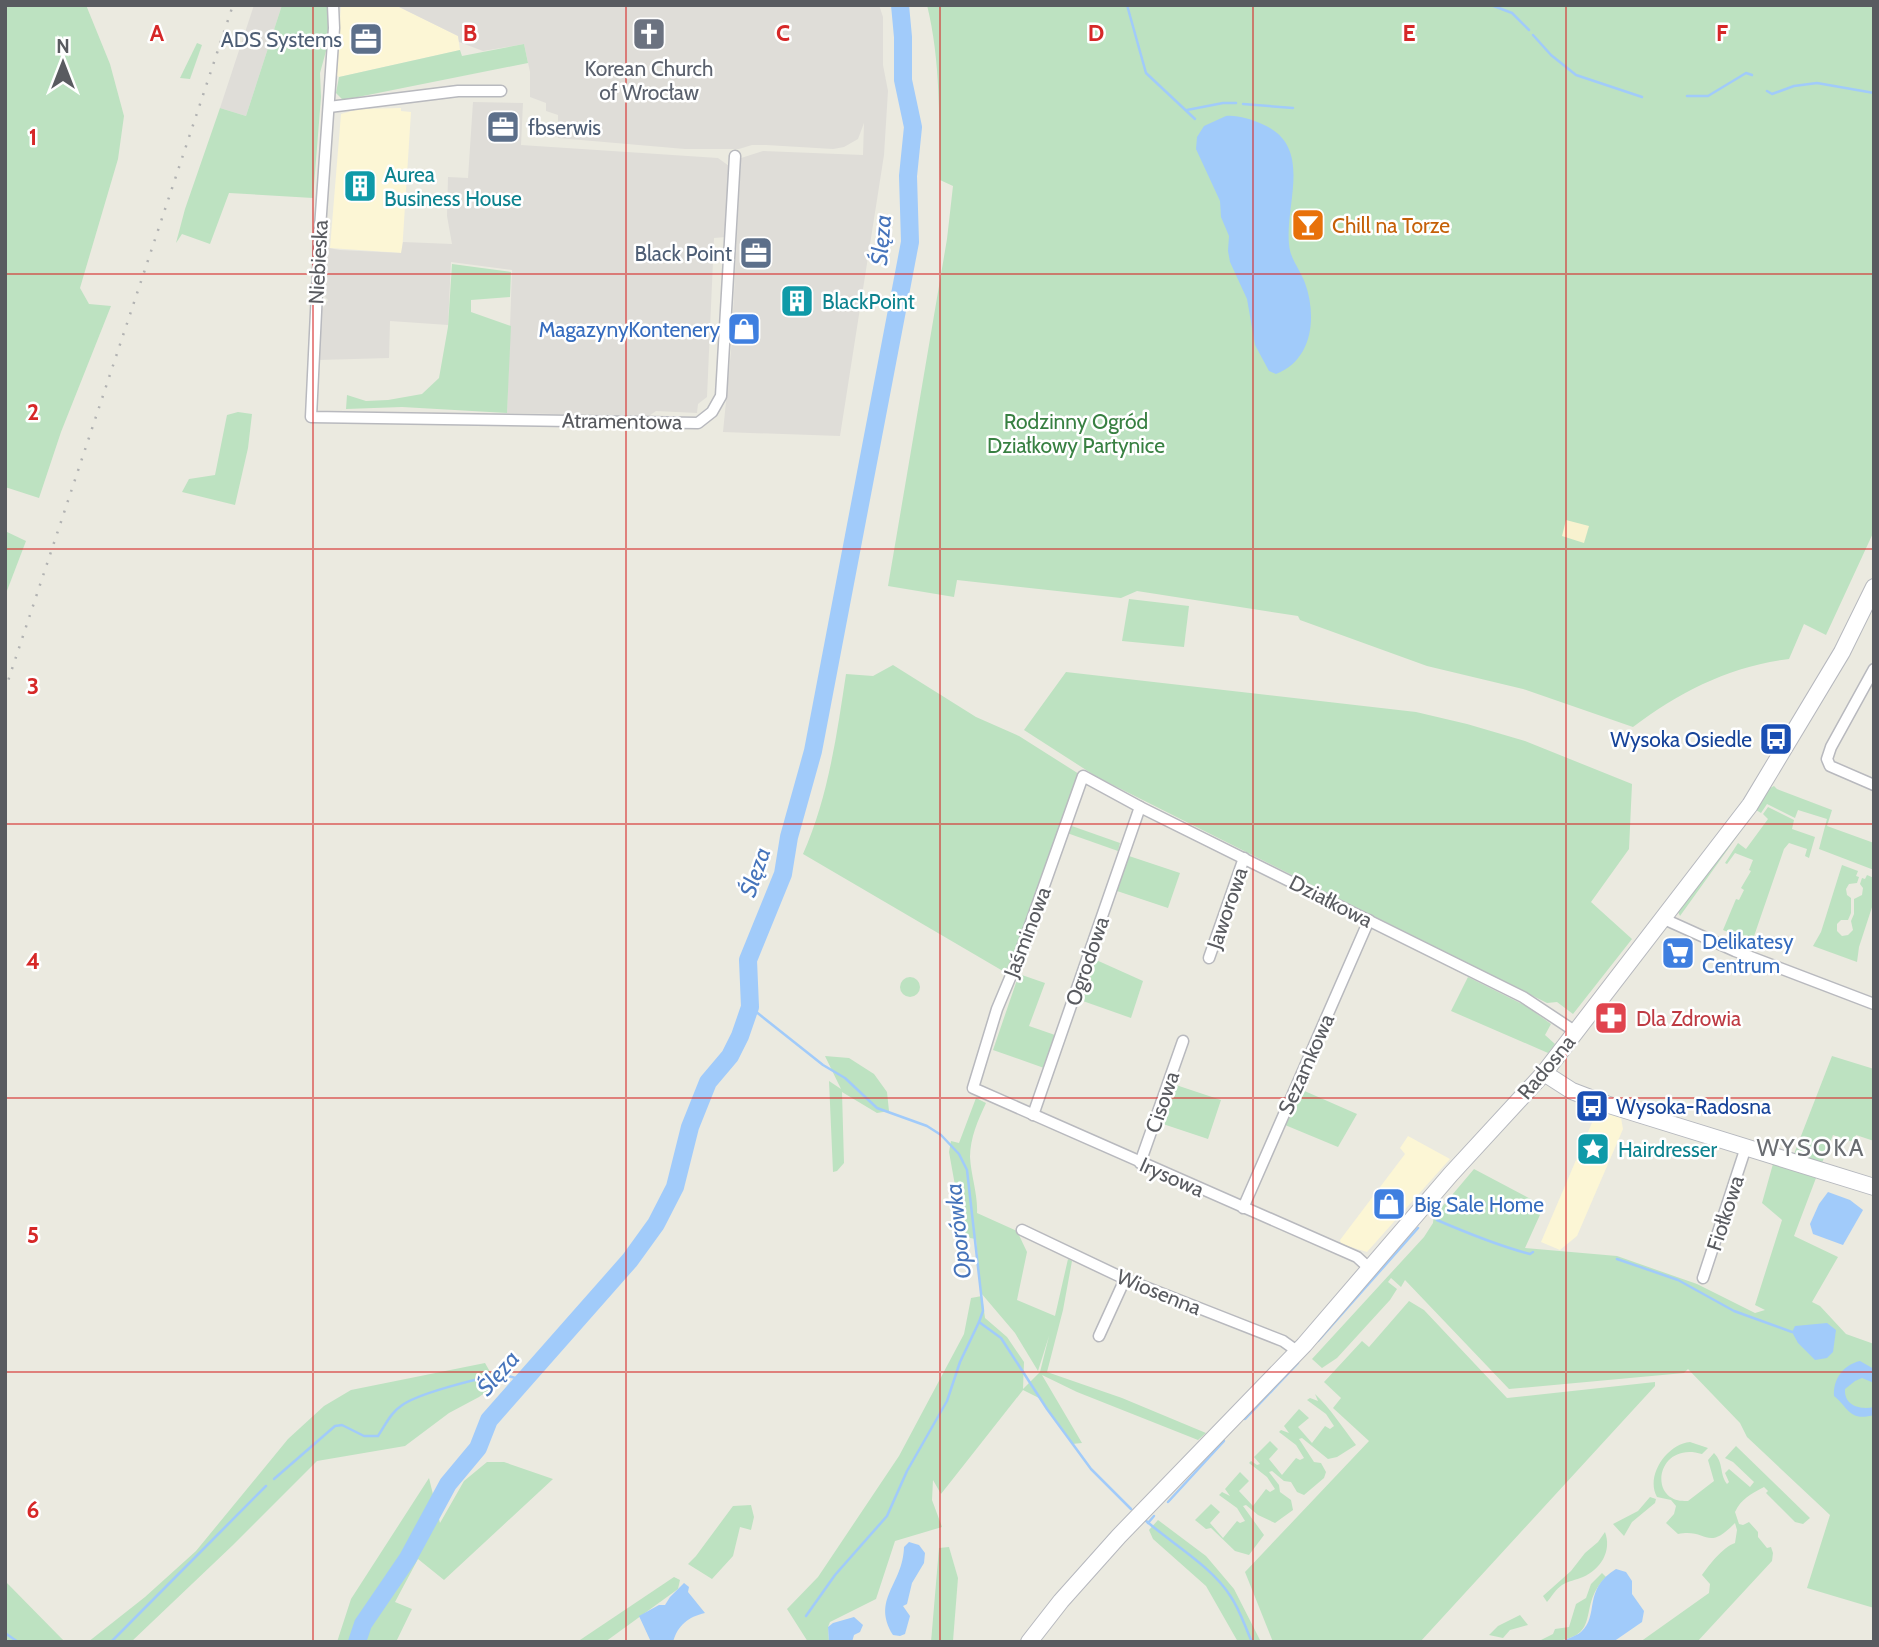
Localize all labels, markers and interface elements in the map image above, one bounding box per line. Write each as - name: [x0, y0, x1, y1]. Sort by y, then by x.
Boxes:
- church icon: Korean Church of Wrocław: [630, 15, 668, 53]
- text: A: [150, 19, 165, 47]
- text: B: [463, 19, 477, 47]
- text: C: [776, 19, 790, 47]
- text: D: [1088, 19, 1104, 47]
- text: E: [1402, 19, 1416, 47]
- text: F: [1716, 19, 1728, 47]
- office icon: ADS Systems: [347, 20, 385, 58]
- place label: ADS Systems: [221, 27, 342, 52]
- north arrow: [28, 28, 98, 98]
- text: N: [56, 35, 70, 58]
- place label: Korean Church of Wrocław: [585, 56, 713, 105]
- office icon: fbserwis: [484, 108, 522, 146]
- place label: fbserwis: [528, 115, 601, 140]
- text: 1: [29, 123, 37, 151]
- place label: Aurea Business House: [384, 162, 522, 211]
- building icon: Aurea Business House: [341, 167, 379, 205]
- bar icon: Chill na Torze: [1289, 206, 1327, 244]
- water label: Ślęza: [864, 213, 897, 266]
- place label: Chill na Torze: [1332, 213, 1450, 238]
- street label: Niebieska: [303, 219, 333, 305]
- office icon: Black Point: [737, 234, 775, 272]
- place label: Black Point: [634, 241, 732, 266]
- building icon: BlackPoint: [778, 282, 816, 320]
- place label: BlackPoint: [822, 289, 915, 314]
- shop icon: MagazynyKontenery: [725, 310, 763, 348]
- place label: MagazynyKontenery: [538, 317, 720, 342]
- text: 2: [27, 398, 39, 426]
- street label: Atramentowa: [562, 407, 682, 435]
- park label: Rodzinny Ogród Działkowy Partynice: [987, 409, 1165, 458]
- text: 3: [27, 672, 39, 700]
- bus stop icon: Wysoka Osiedle: [1757, 720, 1795, 758]
- place label: Wysoka Osiedle: [1610, 727, 1752, 752]
- water label: Ślęza: [733, 843, 776, 900]
- street label: Jaworowa: [1201, 864, 1253, 953]
- street label: Działkowa: [1285, 869, 1377, 933]
- street label: Jaśminowa: [998, 883, 1056, 982]
- street label: Ogrodowa: [1060, 913, 1114, 1009]
- place label: Delikatesy Centrum: [1702, 929, 1794, 978]
- supermarket icon: Delikatesy Centrum: [1659, 934, 1697, 972]
- text: 4: [26, 947, 40, 975]
- pharmacy icon: Dla Zdrowia: [1592, 999, 1630, 1037]
- place label: Dla Zdrowia: [1636, 1006, 1741, 1031]
- street label: Sezamkowa: [1273, 1010, 1339, 1118]
- street label: Radosna: [1512, 1030, 1580, 1104]
- street label: Cisowa: [1140, 1068, 1184, 1136]
- bus stop icon: Wysoka-Radosna: [1573, 1087, 1611, 1125]
- place label: Wysoka-Radosna: [1616, 1094, 1771, 1119]
- place icon: Hairdresser: [1574, 1130, 1612, 1168]
- district label: WYSOKA: [1756, 1133, 1866, 1162]
- place label: Hairdresser: [1618, 1137, 1717, 1162]
- street label: Irysowa: [1136, 1152, 1208, 1202]
- street label: Fiołkowa: [1701, 1172, 1749, 1254]
- water label: Oporówka: [939, 1182, 977, 1280]
- shop icon: Big Sale Home: [1370, 1185, 1408, 1223]
- place label: Big Sale Home: [1414, 1192, 1544, 1217]
- text: 5: [27, 1221, 39, 1249]
- street label: Wiosenna: [1113, 1264, 1205, 1320]
- water label: Ślęza: [470, 1344, 525, 1401]
- text: 6: [27, 1496, 39, 1524]

